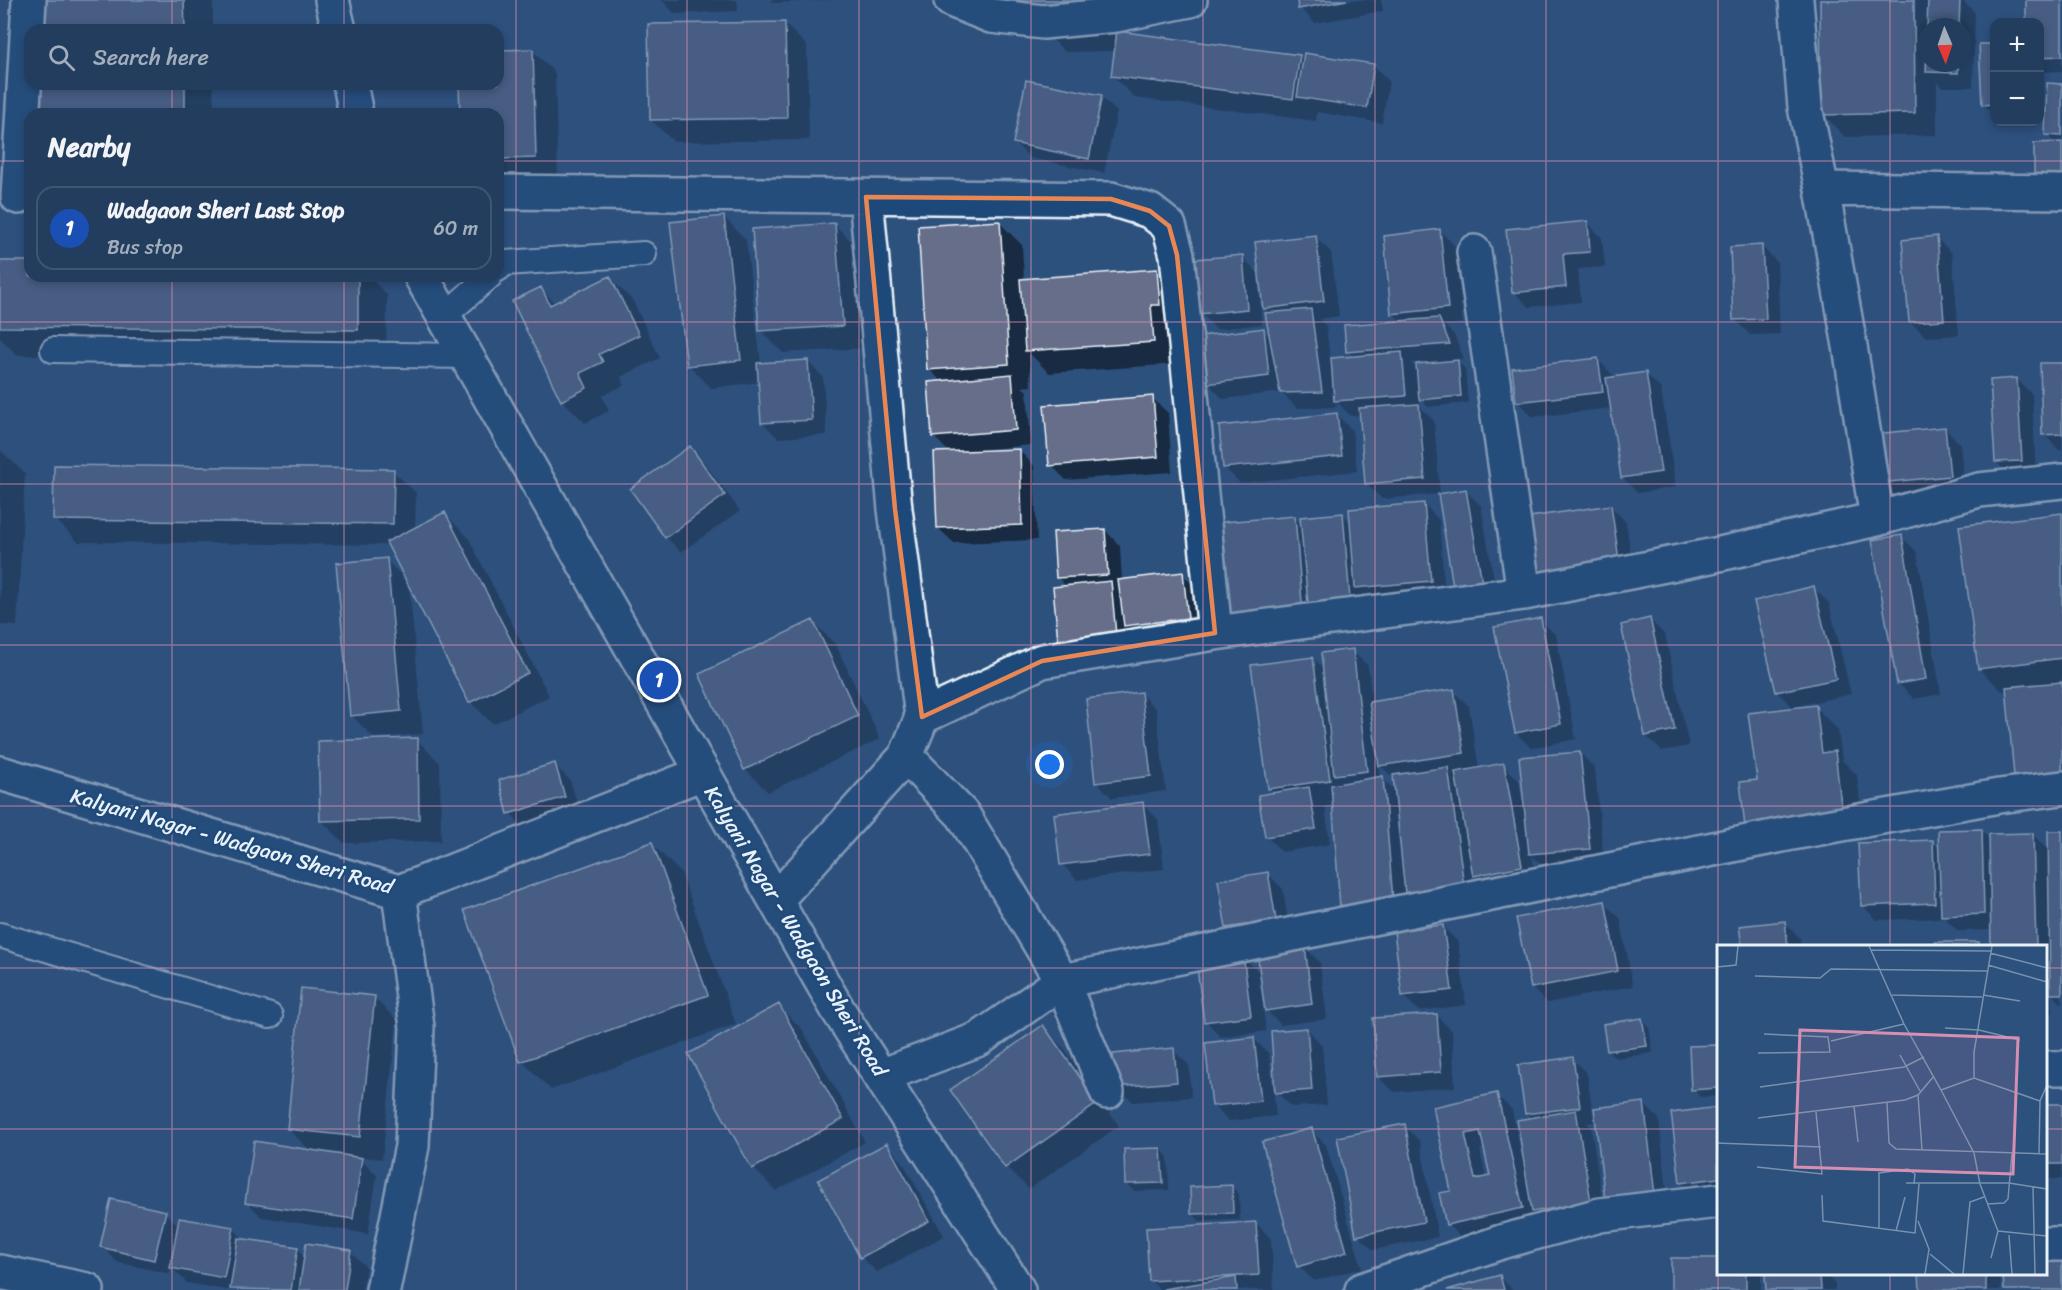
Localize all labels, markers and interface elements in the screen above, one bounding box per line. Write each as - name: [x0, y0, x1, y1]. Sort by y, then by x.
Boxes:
- north arrow: [1918, 18, 1972, 72]
- map controls: [1990, 18, 2044, 126]
- button: +: [1990, 18, 2044, 72]
- search box: [24, 24, 504, 90]
- text: Search here: [93, 38, 209, 77]
- icon: search: [45, 41, 78, 74]
- button: −: [1990, 72, 2044, 126]
- text: Nearby: [48, 124, 130, 170]
- text: Wadgaon Sheri Last Stop: [107, 191, 345, 230]
- text: 1: [65, 211, 74, 246]
- text: 60 m: [433, 211, 478, 246]
- text: Bus stop: [107, 230, 183, 265]
- pin: 1: [640, 658, 678, 702]
- your location: [1035, 750, 1064, 779]
- street label: Kalyani Nagar - Wadgaon Sheri Road: [66, 777, 400, 906]
- street label: Kalyani Nagar - Wadgaon Sheri Road: [694, 778, 899, 1086]
- inset map: [1717, 945, 2047, 1275]

